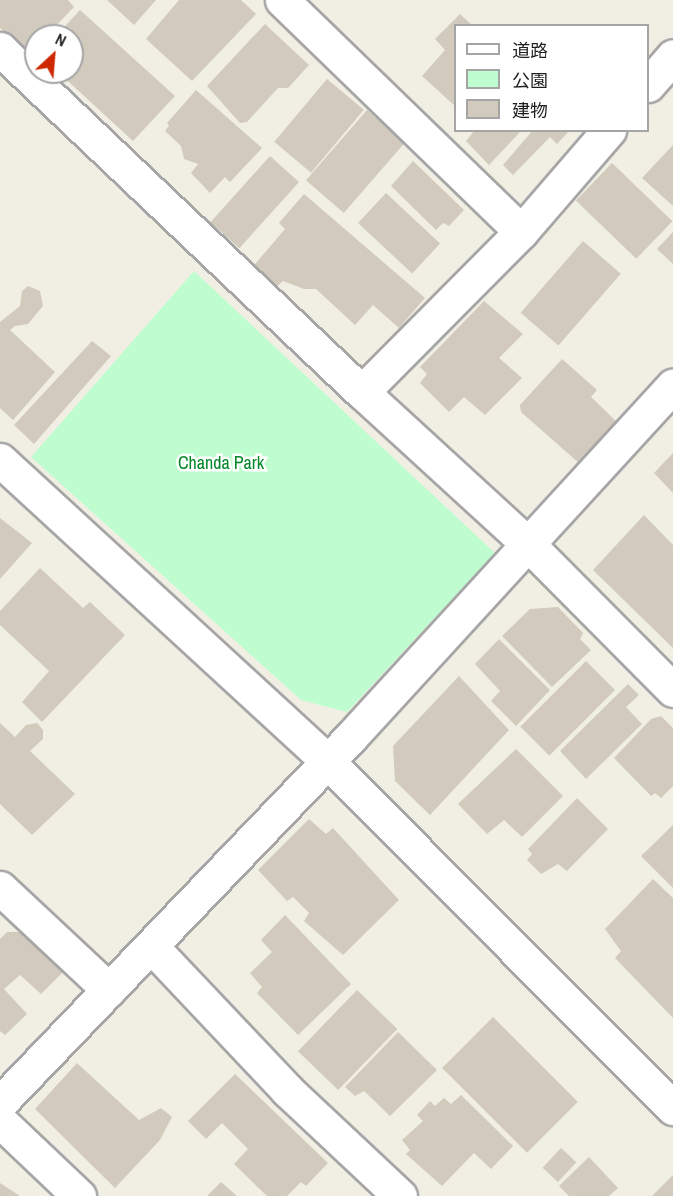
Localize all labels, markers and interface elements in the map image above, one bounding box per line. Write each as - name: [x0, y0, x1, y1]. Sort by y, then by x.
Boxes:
- north arrow: [24, 24, 84, 84]
- legend: [454, 24, 649, 132]
- text: N: [52, 28, 70, 52]
- text: 道路: [512, 38, 548, 63]
- text: 公園: [512, 68, 548, 93]
- text: 建物: [512, 98, 548, 123]
- park label: Chanda Park: [178, 452, 264, 474]

